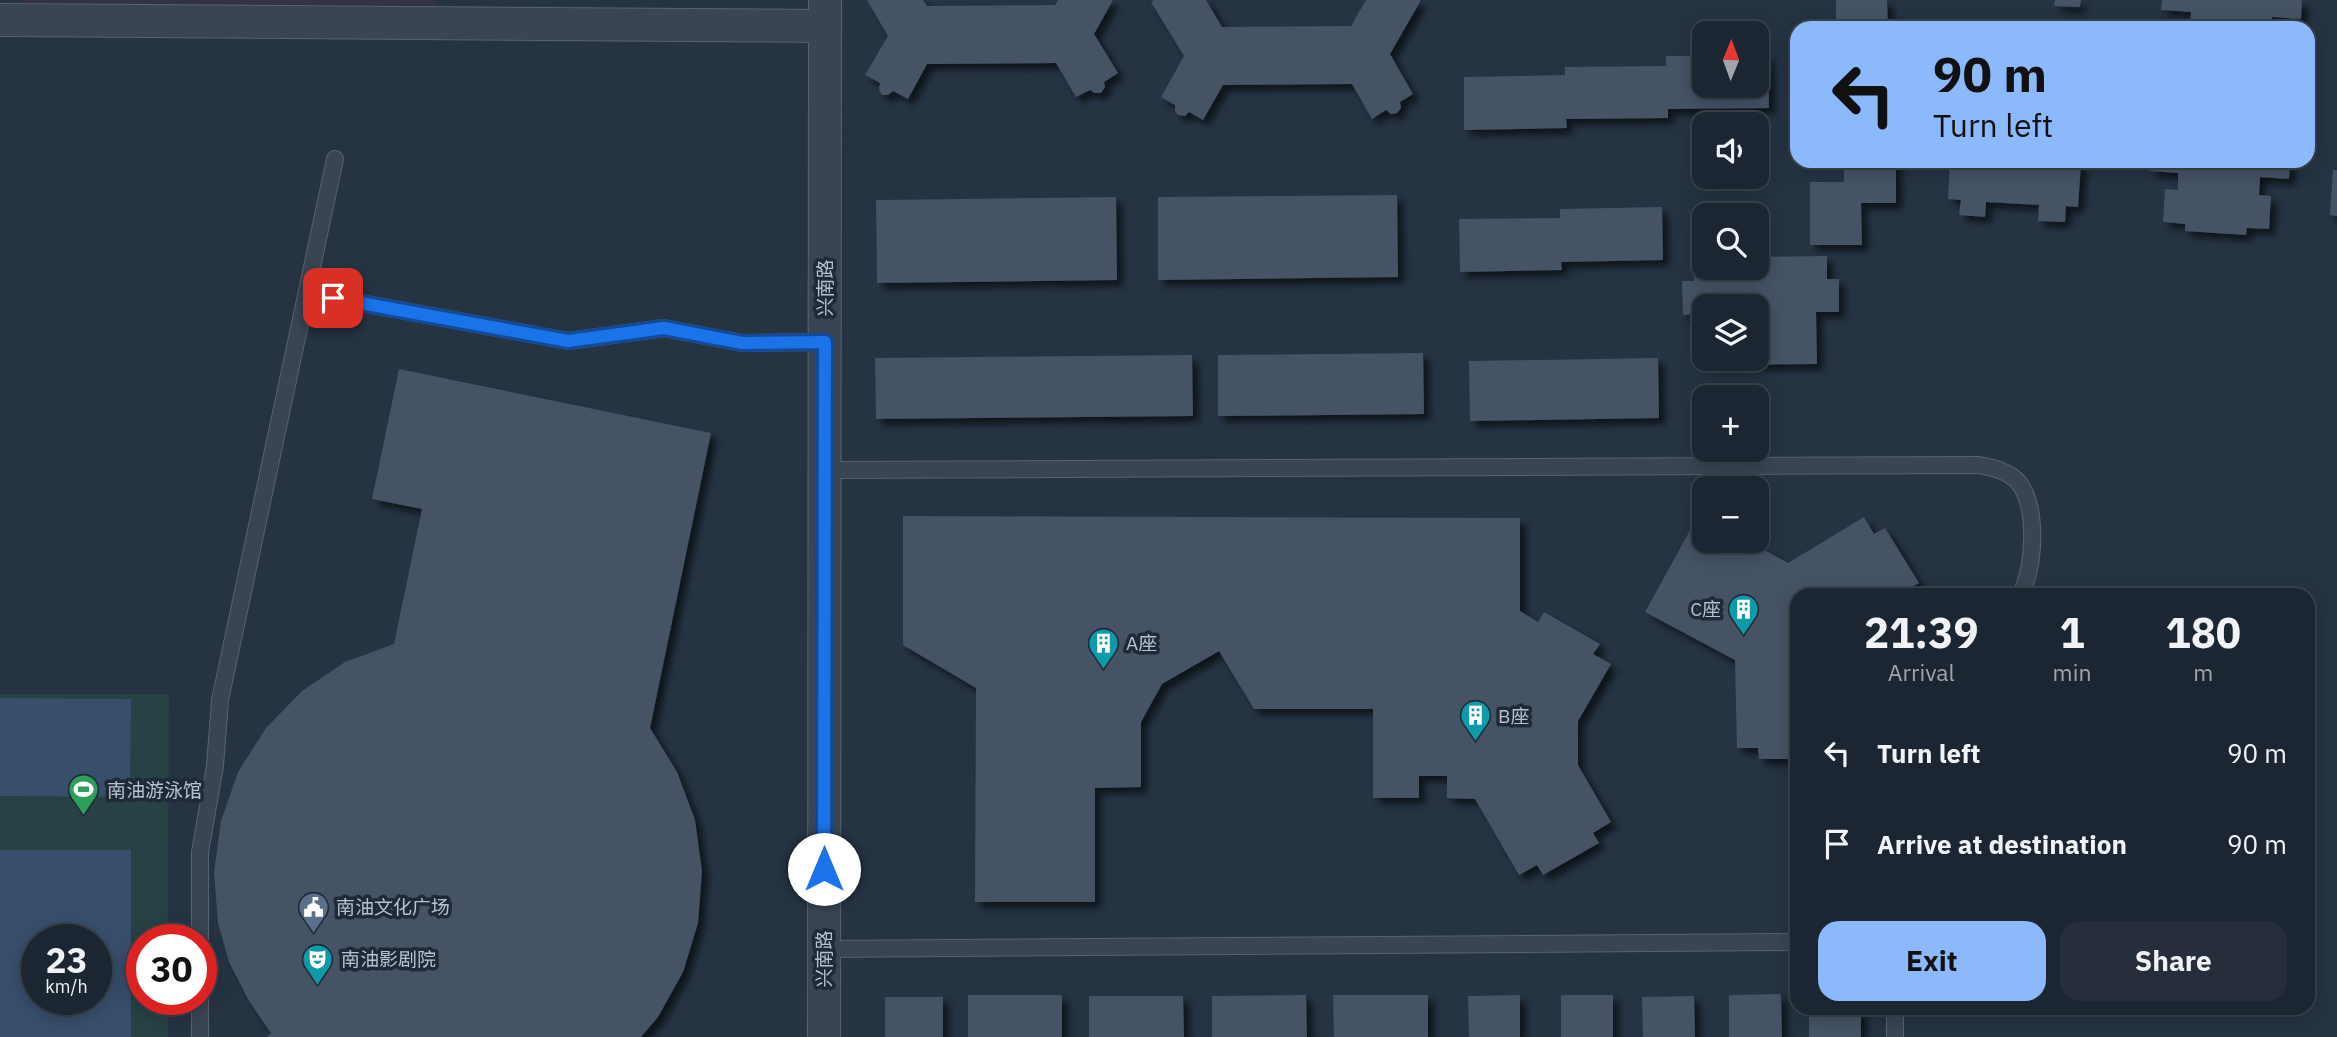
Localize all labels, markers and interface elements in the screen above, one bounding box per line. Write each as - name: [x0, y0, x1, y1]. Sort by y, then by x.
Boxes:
- north arrow: [1692, 21, 1769, 98]
- map controls: [1692, 21, 1769, 553]
- text: 90 m: [1933, 42, 2047, 105]
- icon: left: [1818, 49, 1909, 140]
- text: Turn left: [1933, 104, 2053, 146]
- button: sound: [1692, 112, 1769, 189]
- button: search: [1692, 203, 1769, 280]
- street label: 兴南路: [813, 259, 837, 317]
- pin: [303, 268, 363, 328]
- icon: arrive: [314, 279, 352, 317]
- button: layers: [1692, 294, 1769, 371]
- button: +: [1692, 385, 1769, 462]
- button: −: [1692, 476, 1769, 553]
- building icon: C座: [1727, 592, 1761, 636]
- place label: C座: [1690, 597, 1721, 621]
- text: 21:39: [1864, 605, 1979, 660]
- text: 1: [2059, 605, 2085, 660]
- text: 180: [2165, 605, 2241, 660]
- building icon: A座: [1086, 626, 1120, 670]
- place label: A座: [1126, 631, 1157, 655]
- text: Arrival: [1888, 657, 1955, 687]
- text: min: [2053, 657, 2091, 687]
- text: m: [2193, 657, 2213, 687]
- building icon: B座: [1458, 699, 1492, 743]
- place label: B座: [1498, 704, 1529, 728]
- icon: left: [1818, 734, 1856, 772]
- text: Turn left: [1877, 736, 1980, 770]
- text: 90 m: [2227, 736, 2287, 770]
- sports icon: 南油游泳馆: [67, 773, 101, 817]
- place label: 南油游泳馆: [107, 778, 202, 802]
- icon: arrive: [1818, 825, 1856, 863]
- text: Arrive at destination: [1877, 827, 2127, 861]
- text: 90 m: [2227, 827, 2287, 861]
- position arrow: [787, 832, 861, 906]
- public building icon: 南油文化广场: [296, 890, 330, 934]
- place label: 南油文化广场: [336, 895, 450, 919]
- button: Exit: [1818, 921, 2046, 1001]
- button: Share: [2060, 921, 2287, 1001]
- speed limit sign: 30: [126, 924, 217, 1015]
- street label: 兴南路: [812, 930, 836, 988]
- text: 23: [45, 937, 88, 983]
- theatre icon: 南油影剧院: [301, 942, 335, 986]
- place label: 南油影剧院: [341, 947, 436, 971]
- text: km/h: [45, 975, 88, 998]

